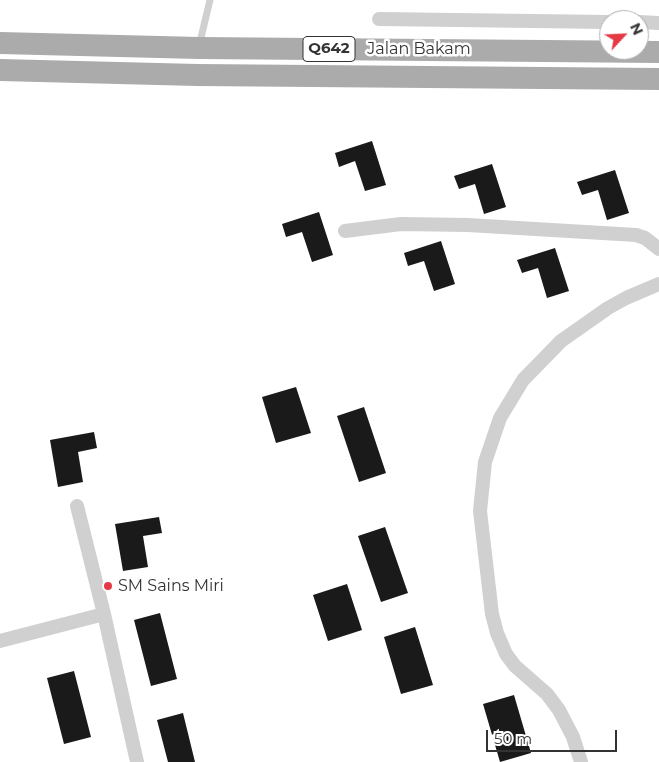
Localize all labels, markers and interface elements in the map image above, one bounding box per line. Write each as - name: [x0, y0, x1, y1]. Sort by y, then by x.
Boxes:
- north arrow: [599, 10, 649, 60]
- text: N: [626, 20, 647, 38]
- road number: Q642: [303, 36, 355, 62]
- street label: Jalan Bakam: [367, 39, 471, 59]
- place label: SM Sains Miri: [118, 576, 224, 596]
- marker: SM Sains Miri: [102, 580, 114, 592]
- scale bar: [489, 720, 620, 752]
- text: 50 m: [494, 729, 532, 748]

